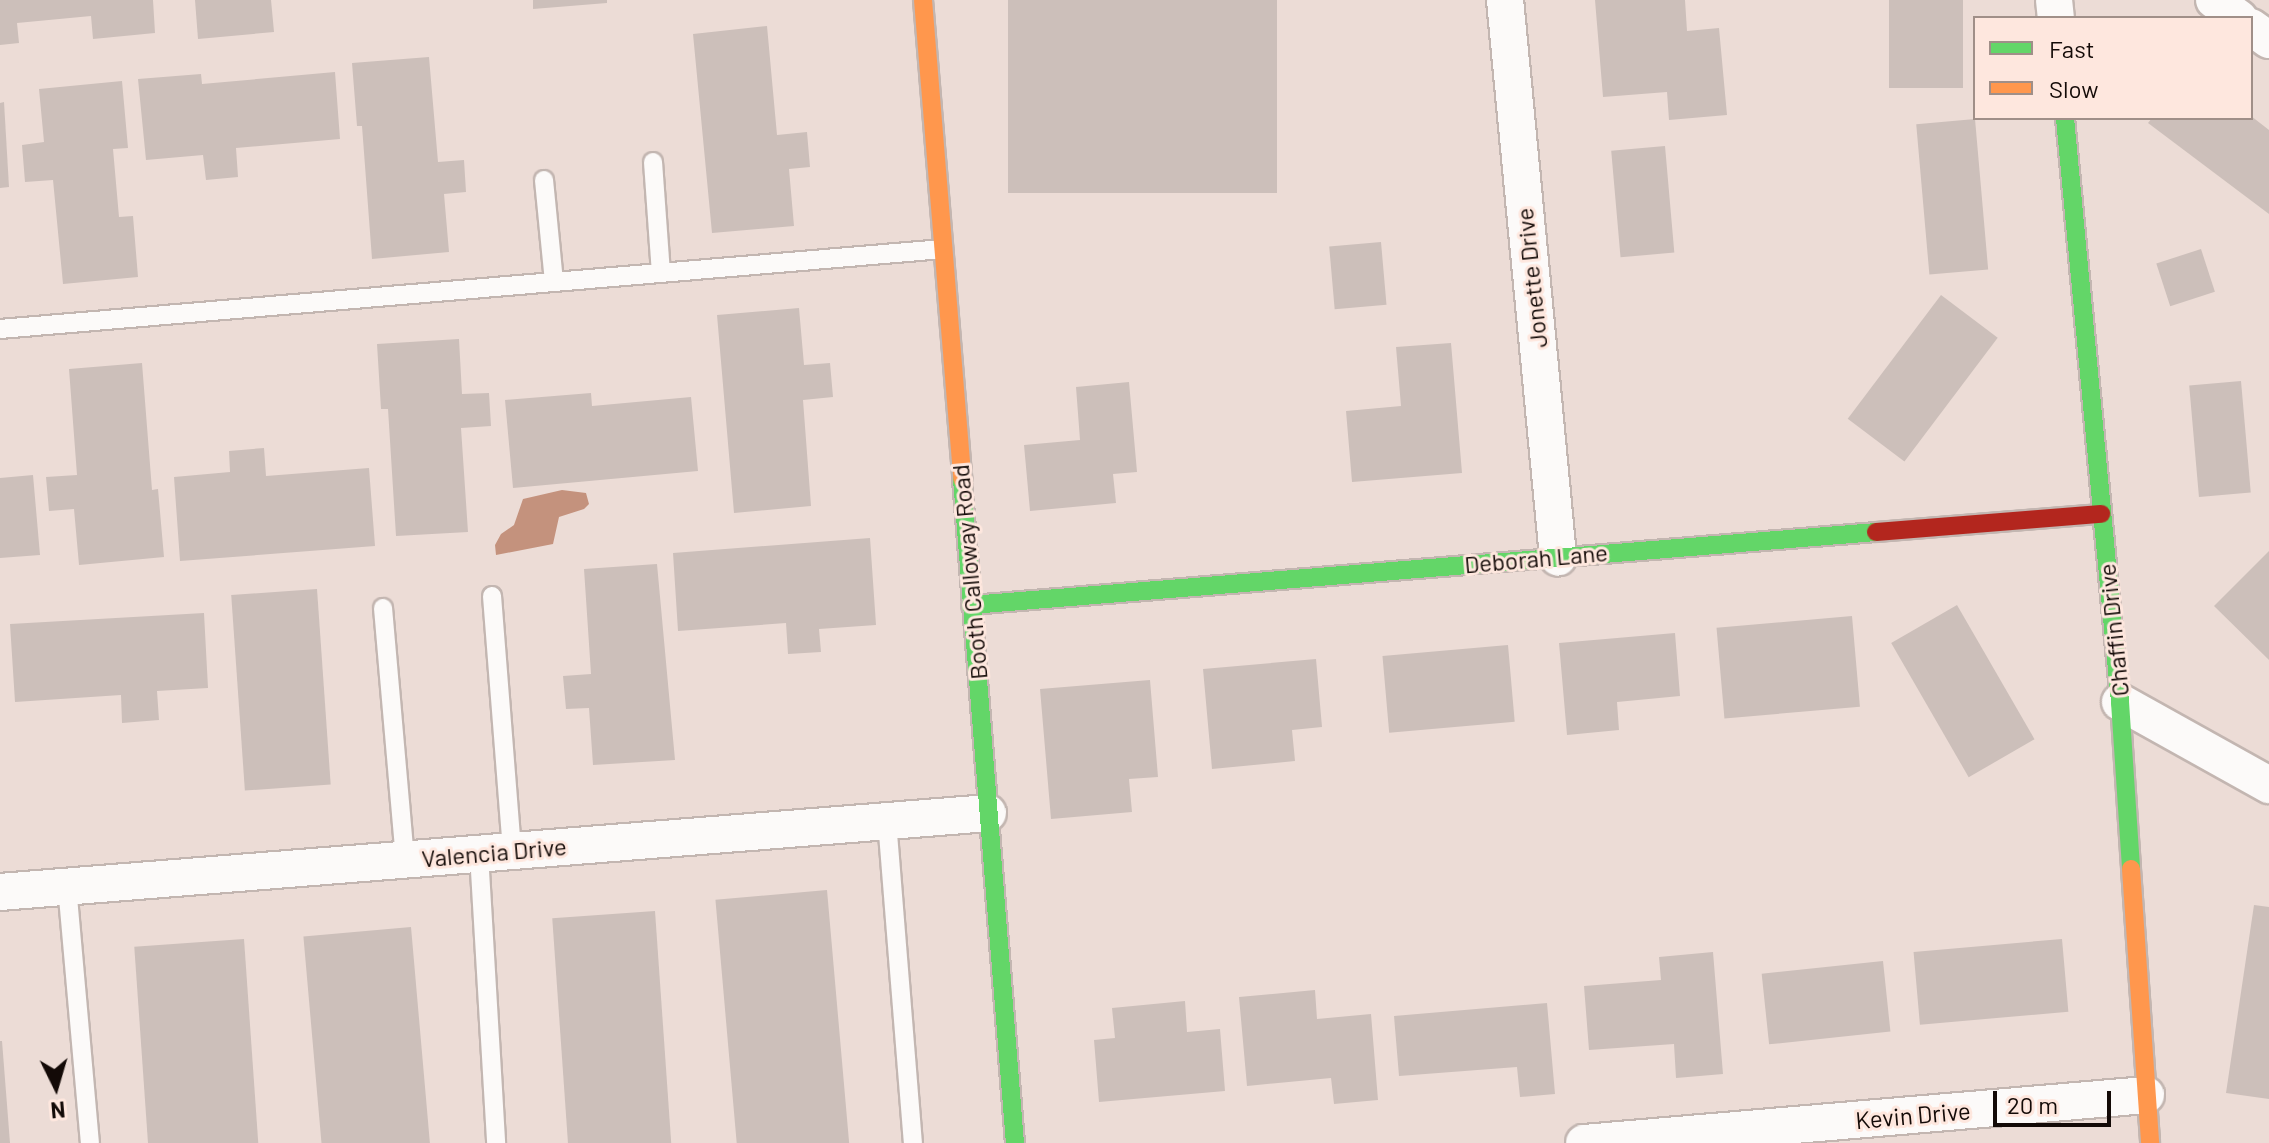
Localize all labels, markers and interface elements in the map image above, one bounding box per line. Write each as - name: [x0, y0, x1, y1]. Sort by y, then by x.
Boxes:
- legend: [1973, 16, 2253, 120]
- text: Fast: [2049, 34, 2094, 63]
- text: Slow: [2049, 74, 2098, 103]
- street label: Jonette Drive: [1509, 207, 1553, 349]
- street label: Booth Calloway Road: [945, 463, 993, 681]
- street label: Deborah Lane: [1463, 537, 1609, 579]
- street label: Chaffin Drive: [2092, 562, 2134, 698]
- street label: Valencia Drive: [420, 831, 568, 873]
- north arrow: [16, 1047, 96, 1127]
- scale bar: [1997, 1075, 2115, 1125]
- text: 20 m: [2007, 1090, 2058, 1119]
- street label: Kevin Drive: [1854, 1096, 1972, 1134]
- text: N: [50, 1097, 67, 1124]

